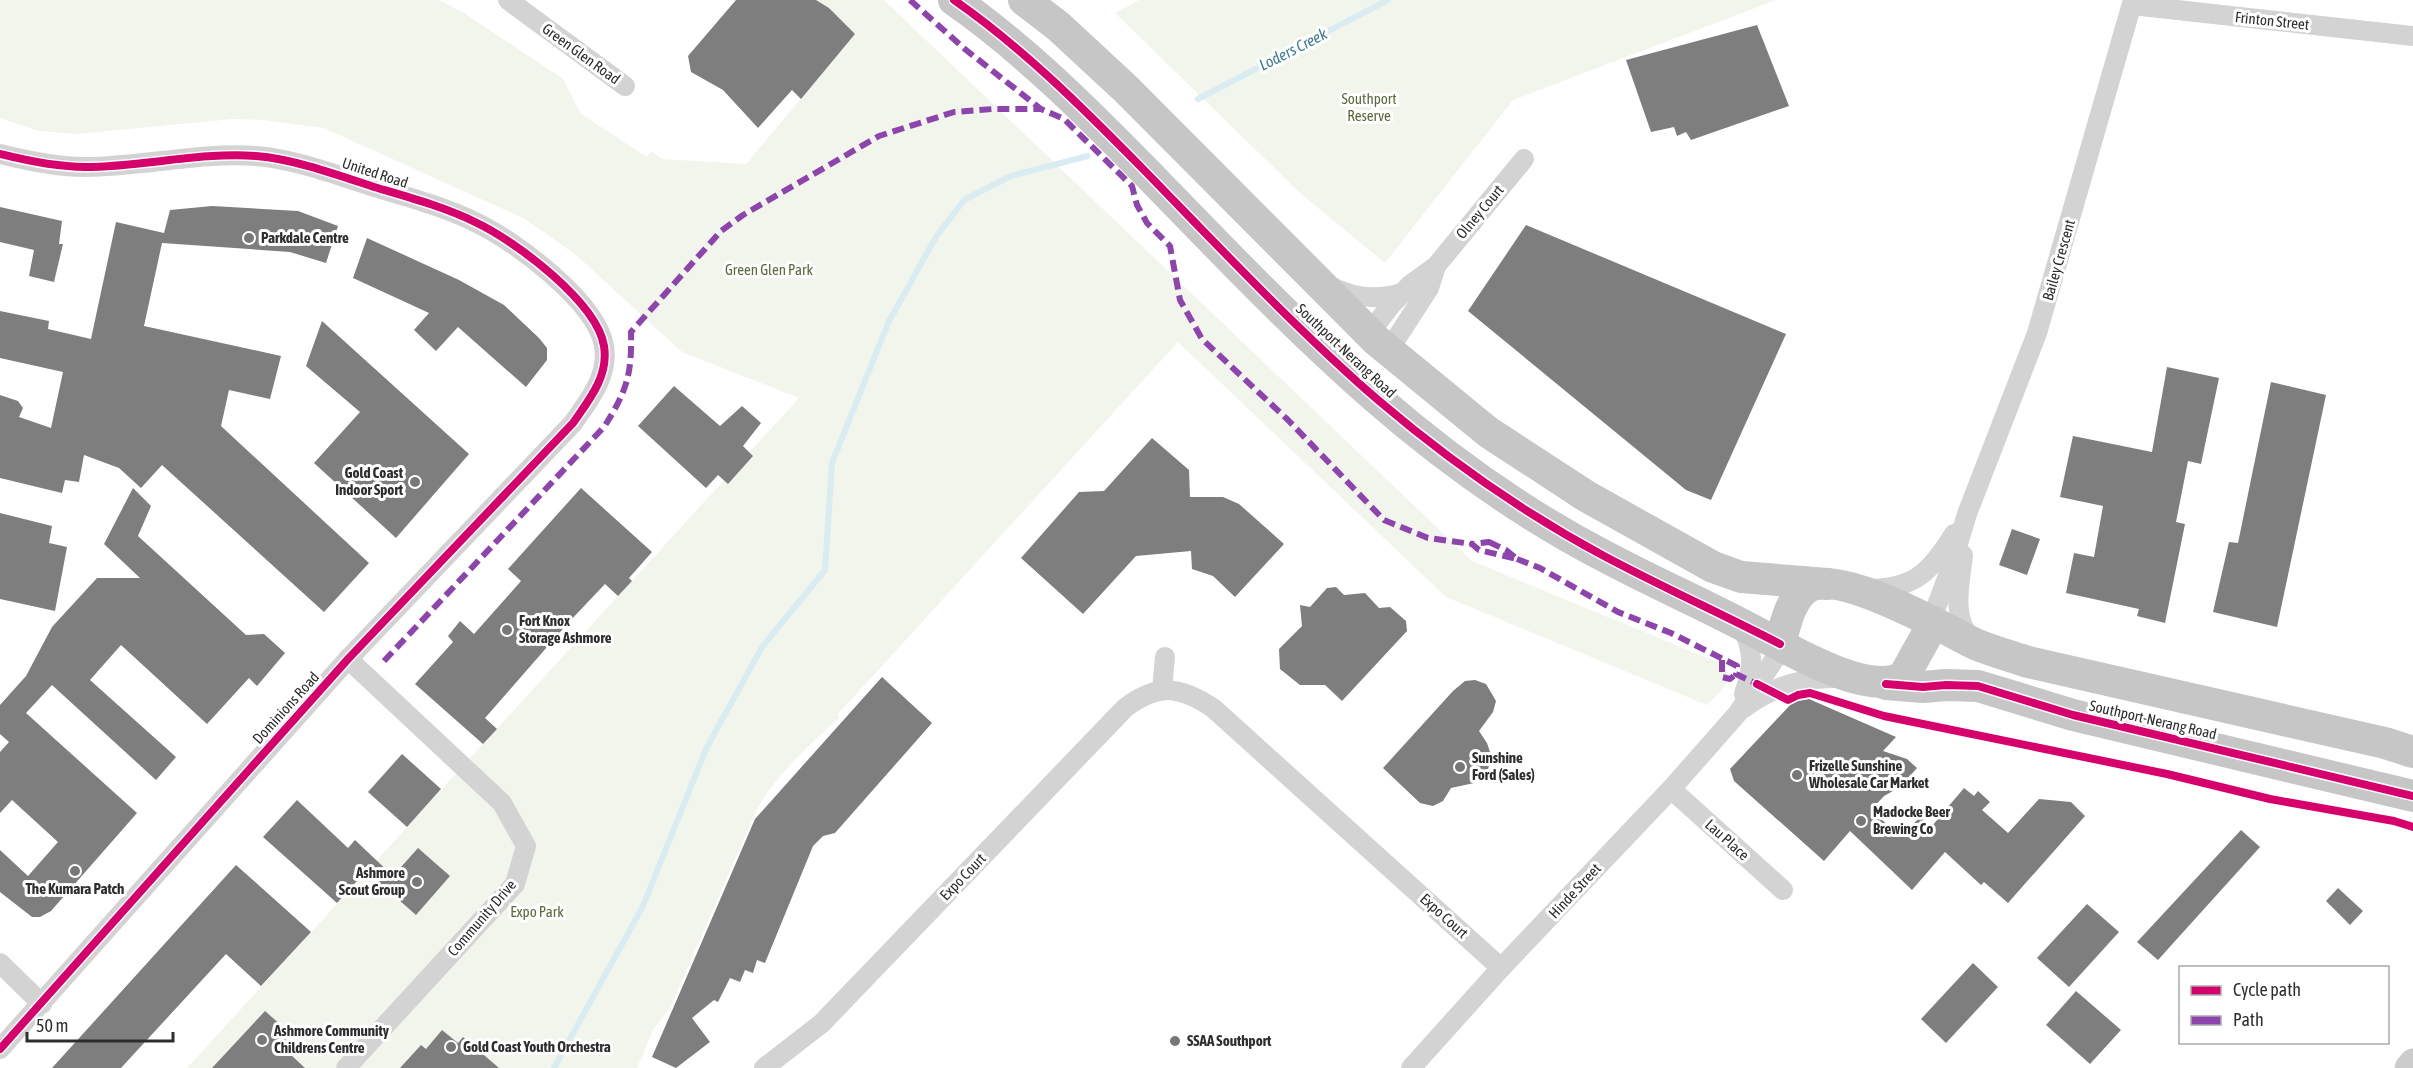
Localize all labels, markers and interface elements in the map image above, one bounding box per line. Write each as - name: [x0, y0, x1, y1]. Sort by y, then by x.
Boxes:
- street label: Frinton Street: [2234, 8, 2310, 33]
- street label: Green Glen Road: [539, 20, 623, 87]
- water label: Loders Creek: [1256, 24, 1331, 74]
- park label: Southport Reserve: [1342, 90, 1396, 124]
- street label: United Road: [340, 154, 410, 191]
- street label: Olney Court: [1452, 181, 1507, 242]
- street label: Bailey Crescent: [2039, 217, 2078, 302]
- place label: Parkdale Centre: [261, 229, 349, 246]
- marker: Parkdale Centre: [242, 231, 256, 245]
- park label: Green Glen Park: [725, 261, 814, 278]
- street label: Southport-Nerang Road: [1293, 300, 1400, 401]
- place label: Gold Coast Indoor Sport: [335, 464, 404, 498]
- marker: Gold Coast Indoor Sport: [408, 475, 422, 489]
- place label: Fort Knox Storage Ashmore: [519, 612, 612, 646]
- marker: Fort Knox Storage Ashmore: [500, 623, 514, 637]
- street label: Dominions Road: [249, 668, 322, 747]
- street label: Southport-Nerang Road: [2088, 697, 2218, 742]
- place label: Sunshine Ford (Sales): [1472, 749, 1535, 783]
- place label: Frizelle Sunshine Wholesale Car Market: [1808, 757, 1930, 791]
- marker: Sunshine Ford (Sales): [1453, 760, 1467, 774]
- marker: Frizelle Sunshine Wholesale Car Market: [1790, 768, 1804, 782]
- place label: Madocke Beer Brewing Co: [1873, 803, 1951, 837]
- marker: Madocke Beer Brewing Co: [1854, 814, 1868, 828]
- street label: Lau Place: [1702, 816, 1753, 864]
- street label: Expo Court: [936, 850, 989, 904]
- street label: Hinde Street: [1545, 860, 1604, 921]
- marker: The Kumara Patch: [68, 864, 82, 878]
- place label: Ashmore Scout Group: [339, 864, 405, 898]
- marker: Ashmore Scout Group: [410, 875, 424, 889]
- street label: Community Drive: [444, 876, 519, 959]
- place label: The Kumara Patch: [26, 880, 124, 897]
- street label: Expo Court: [1417, 890, 1472, 941]
- park label: Expo Park: [510, 903, 564, 920]
- legend: [2179, 966, 2389, 1044]
- text: Cycle path: [2233, 979, 2301, 1000]
- scale bar: [27, 1005, 172, 1043]
- text: Path: [2233, 1009, 2264, 1030]
- text: 50 m: [36, 1015, 68, 1036]
- place label: Ashmore Community Childrens Centre: [273, 1022, 390, 1056]
- place label: SSAA Southport: [1187, 1032, 1272, 1049]
- marker: Ashmore Community Childrens Centre: [255, 1033, 269, 1047]
- marker: SSAA Southport: [1168, 1034, 1182, 1048]
- place label: Gold Coast Youth Orchestra: [463, 1038, 611, 1055]
- marker: Gold Coast Youth Orchestra: [444, 1040, 458, 1054]

